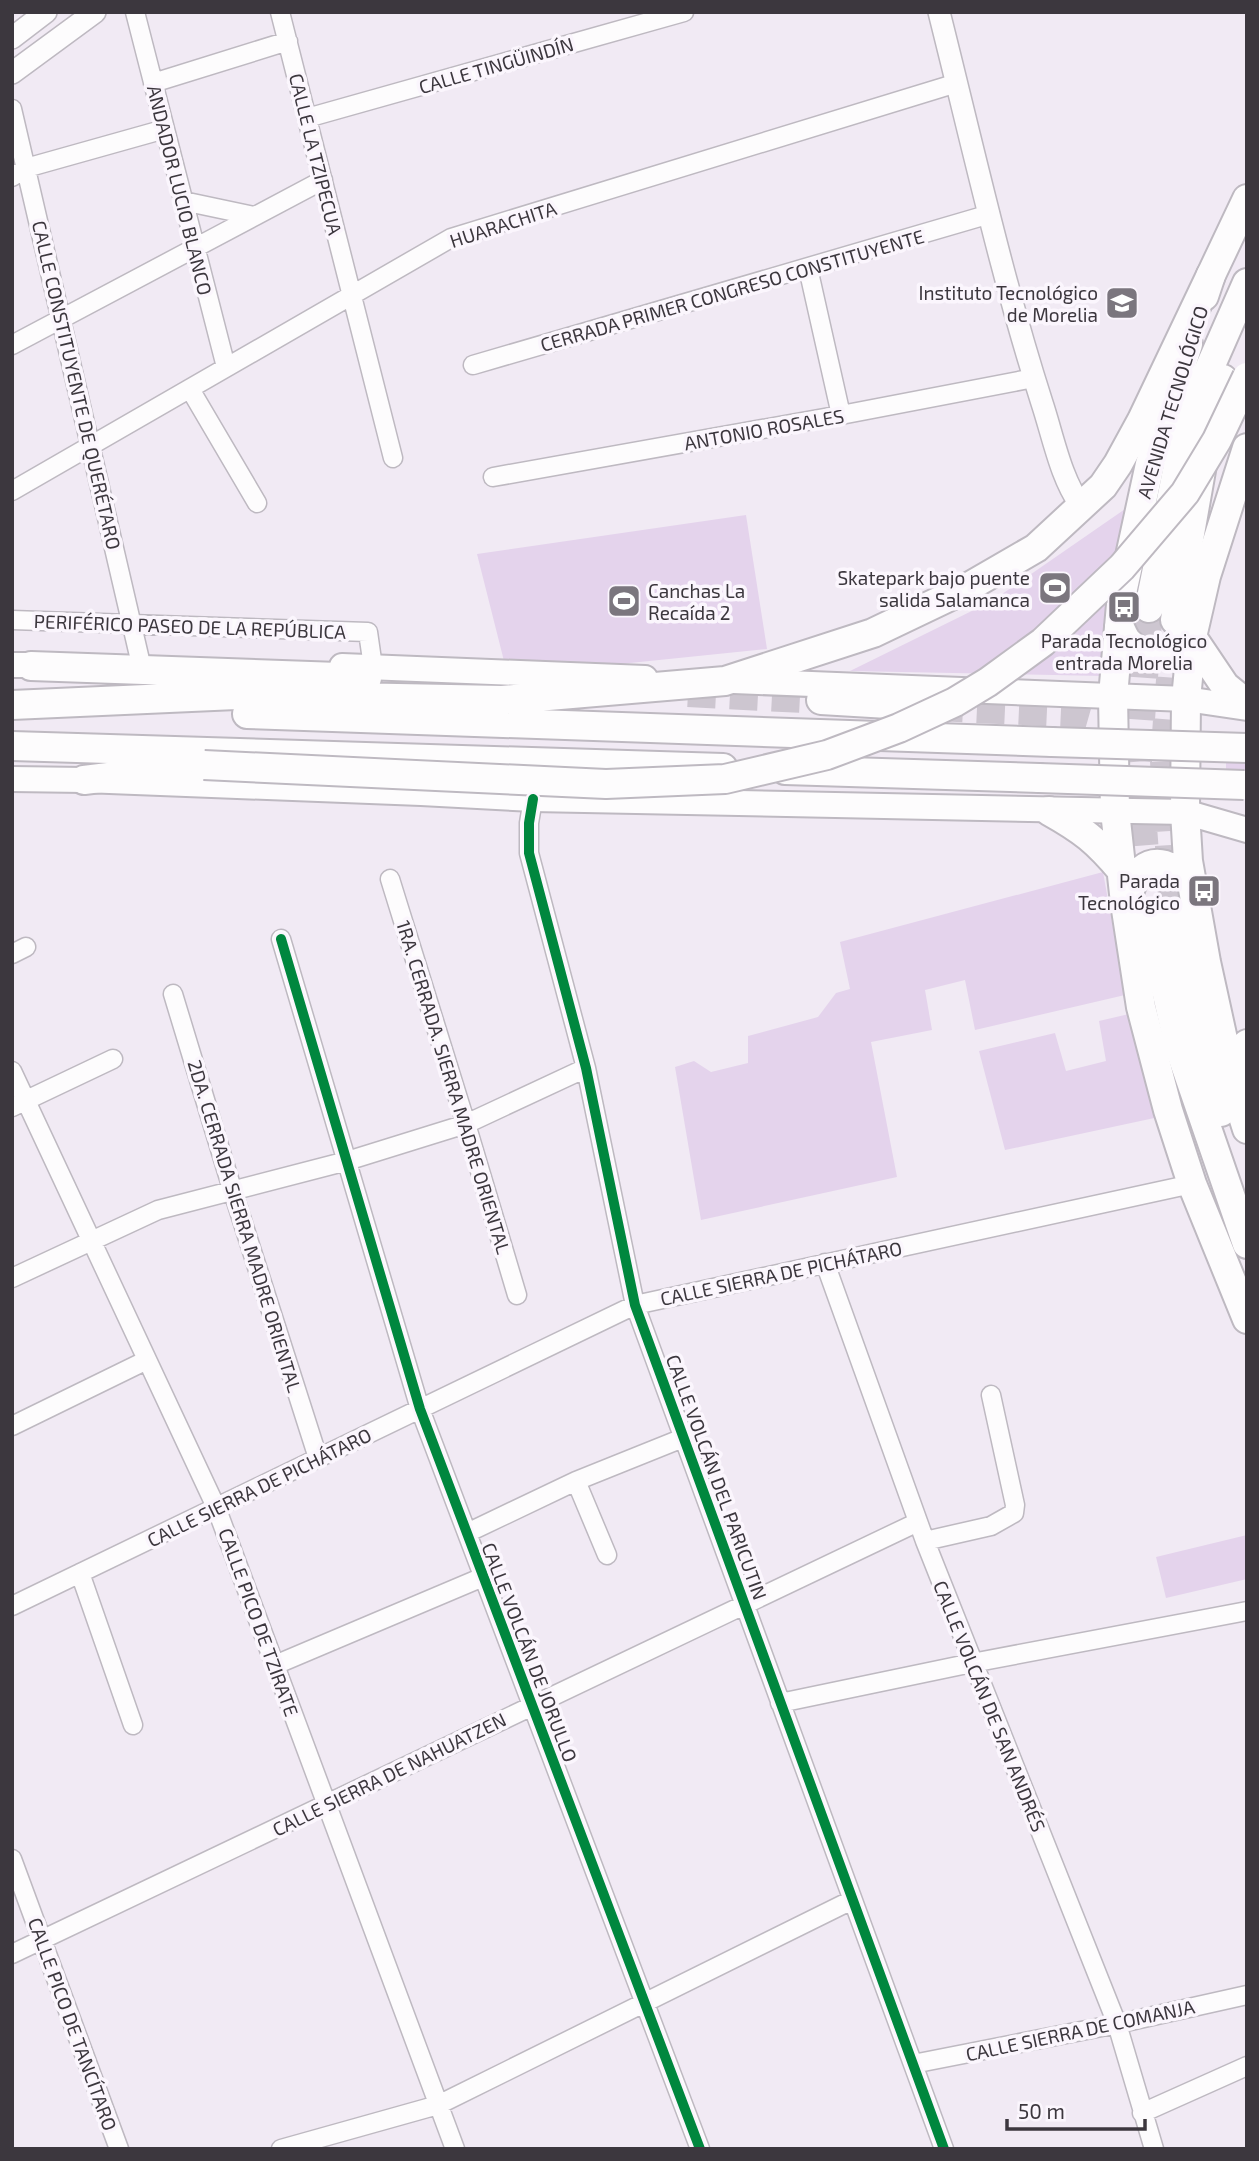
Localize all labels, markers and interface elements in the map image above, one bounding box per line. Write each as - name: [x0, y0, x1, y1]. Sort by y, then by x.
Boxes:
- street label: CALLE TINGÜINDÍN: [416, 32, 576, 98]
- street label: CALLE LA TZIPECUA: [285, 71, 347, 237]
- street label: ANDADOR LUCIO BLANCO: [143, 83, 217, 297]
- street label: HUARACHITA: [447, 196, 559, 252]
- street label: CALLE CONSTITUYENTE DE QUERÉTARO: [28, 218, 126, 552]
- street label: CERRADA PRIMER CONGRESO CONSTITUYENTE: [537, 224, 927, 356]
- place label: Instituto Tecnológico de Morelia: [919, 281, 1098, 326]
- school or university icon: Instituto Tecnológico de Morelia: [1103, 284, 1141, 322]
- street label: AVENIDA TECNOLÓGICO: [1132, 303, 1212, 501]
- street label: ANTONIO ROSALES: [682, 404, 846, 454]
- place label: Skatepark bajo puente salida Salamanca: [837, 566, 1030, 611]
- sports icon: Skatepark bajo puente salida Salamanca: [1036, 569, 1074, 607]
- place label: Canchas La Recaída 2: [648, 579, 745, 624]
- sports icon: Canchas La Recaída 2: [605, 582, 643, 620]
- bus stop icon: Parada Tecnológico entrada Morelia: [1105, 588, 1143, 626]
- street label: PERIFÉRICO PASEO DE LA REPÚBLICA: [33, 609, 347, 643]
- place label: Parada Tecnológico entrada Morelia: [1041, 629, 1207, 674]
- place label: Parada Tecnológico: [1078, 869, 1180, 914]
- bus stop icon: Parada Tecnológico: [1185, 872, 1223, 910]
- street label: 1RA. CERRADA. SIERRA MADRE ORIENTAL: [392, 917, 516, 1257]
- street label: 2DA. CERRADA SIERRA MADRE ORIENTAL: [183, 1057, 307, 1395]
- street label: CALLE SIERRA DE PICHÁTARO: [658, 1236, 904, 1310]
- street label: CALLE VOLCÁN DEL PARICUTIN: [662, 1351, 772, 1603]
- street label: CALLE SIERRA DE PICHÁTARO: [143, 1423, 375, 1551]
- street label: CALLE PICO DE TZIRATE: [214, 1525, 304, 1719]
- street label: CALLE VOLCÁN DE JORULLO: [477, 1539, 583, 1765]
- street label: CALLE VOLCÁN DE SAN ANDRÉS: [929, 1577, 1051, 1835]
- street label: CALLE SIERRA DE NAHUATZEN: [268, 1707, 510, 1841]
- street label: CALLE PICO DE TANCÍTARO: [24, 1914, 122, 2134]
- street label: CALLE SIERRA DE COMANJA: [963, 1994, 1197, 2066]
- scale bar: [1007, 2088, 1145, 2132]
- text: 50 m: [1018, 2098, 1065, 2123]

